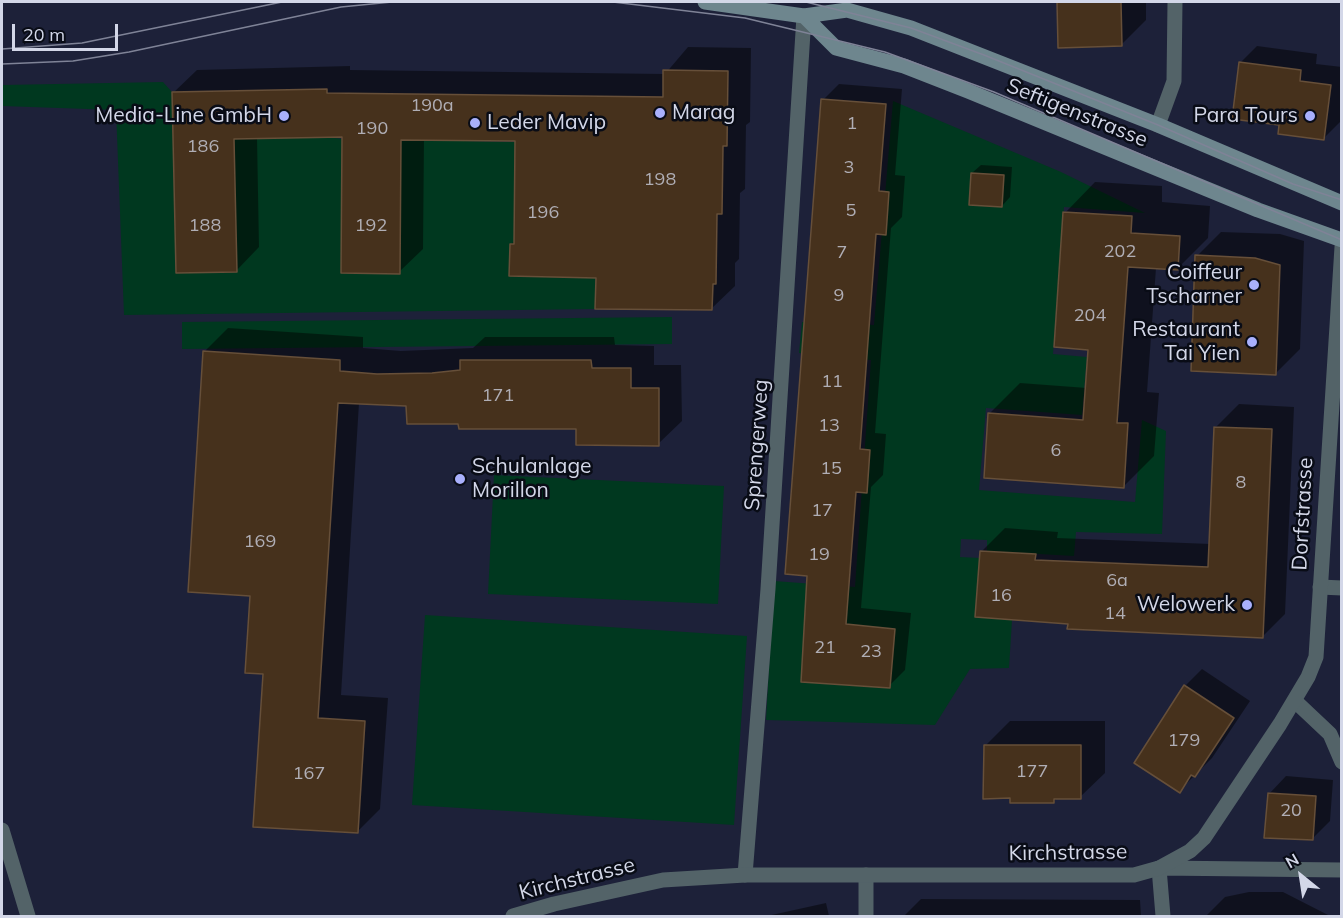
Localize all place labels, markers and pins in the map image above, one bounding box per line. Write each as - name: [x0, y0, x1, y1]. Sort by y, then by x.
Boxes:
- place label: Marag: [672, 100, 735, 126]
- place label: Media-Line GmbH: [95, 103, 272, 129]
- place label: Para Tours: [1194, 103, 1298, 129]
- marker: Marag: [653, 106, 667, 120]
- marker: Media-Line GmbH: [277, 109, 291, 123]
- marker: Para Tours: [1303, 109, 1317, 123]
- place label: Leder Mavip: [487, 110, 606, 136]
- marker: Leder Mavip: [468, 116, 482, 130]
- place label: Coiffeur Tscharner: [1146, 260, 1242, 310]
- marker: Coiffeur Tscharner: [1247, 278, 1261, 292]
- place label: Restaurant Tai Yien: [1132, 317, 1240, 367]
- marker: Restaurant Tai Yien: [1245, 335, 1259, 349]
- place label: Schulanlage Morillon: [472, 454, 591, 504]
- marker: Schulanlage Morillon: [453, 472, 467, 486]
- place label: Welowerk: [1137, 592, 1235, 618]
- marker: Welowerk: [1240, 598, 1254, 612]

